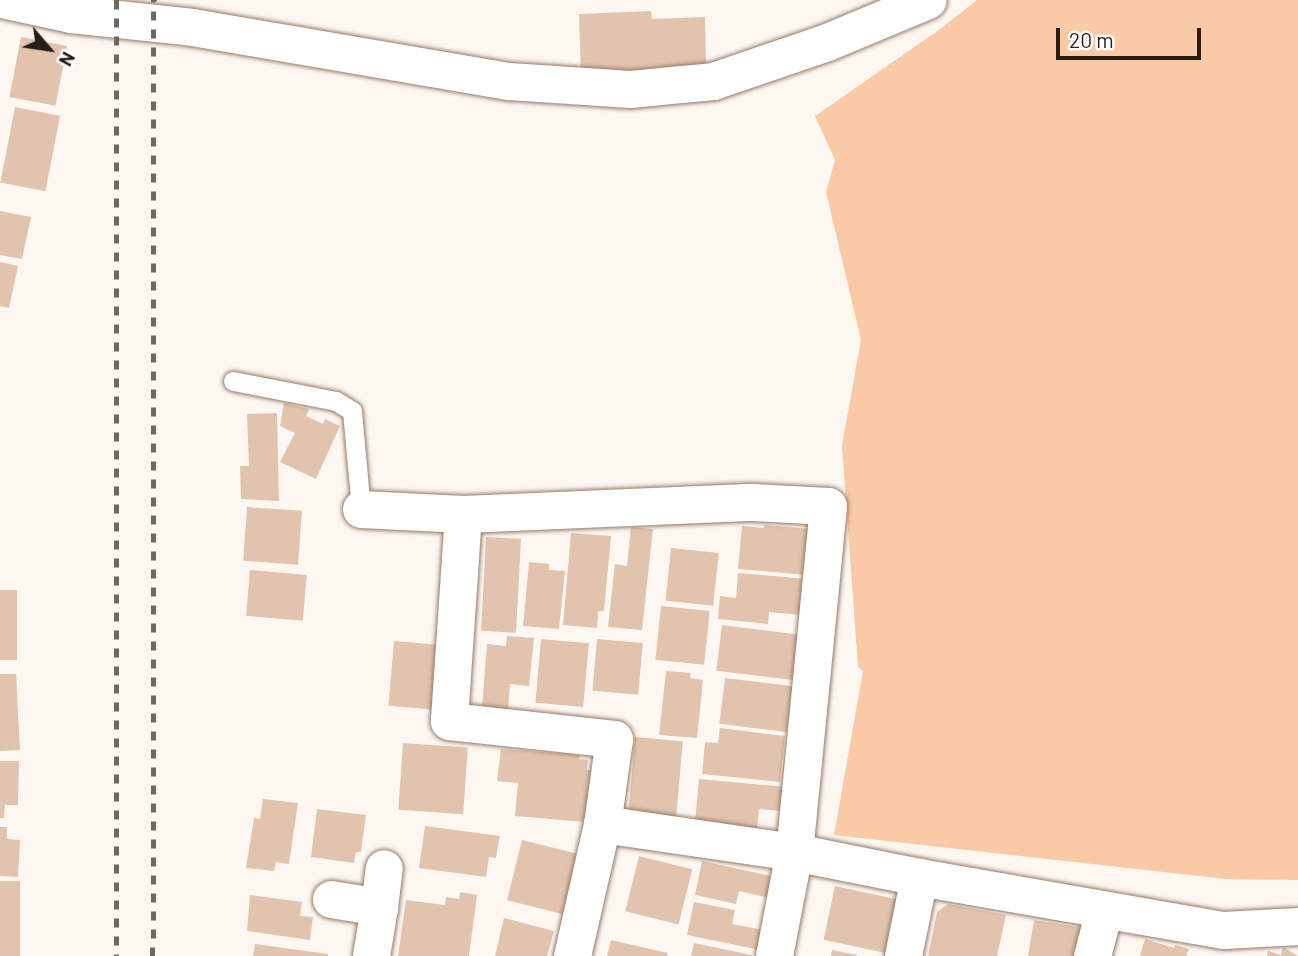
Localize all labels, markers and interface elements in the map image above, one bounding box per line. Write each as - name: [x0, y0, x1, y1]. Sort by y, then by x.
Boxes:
- north arrow: [14, 14, 84, 84]
- scale bar: [1060, 14, 1205, 58]
- text: 20 m: [1069, 27, 1114, 52]
- text: N: [55, 48, 81, 71]

